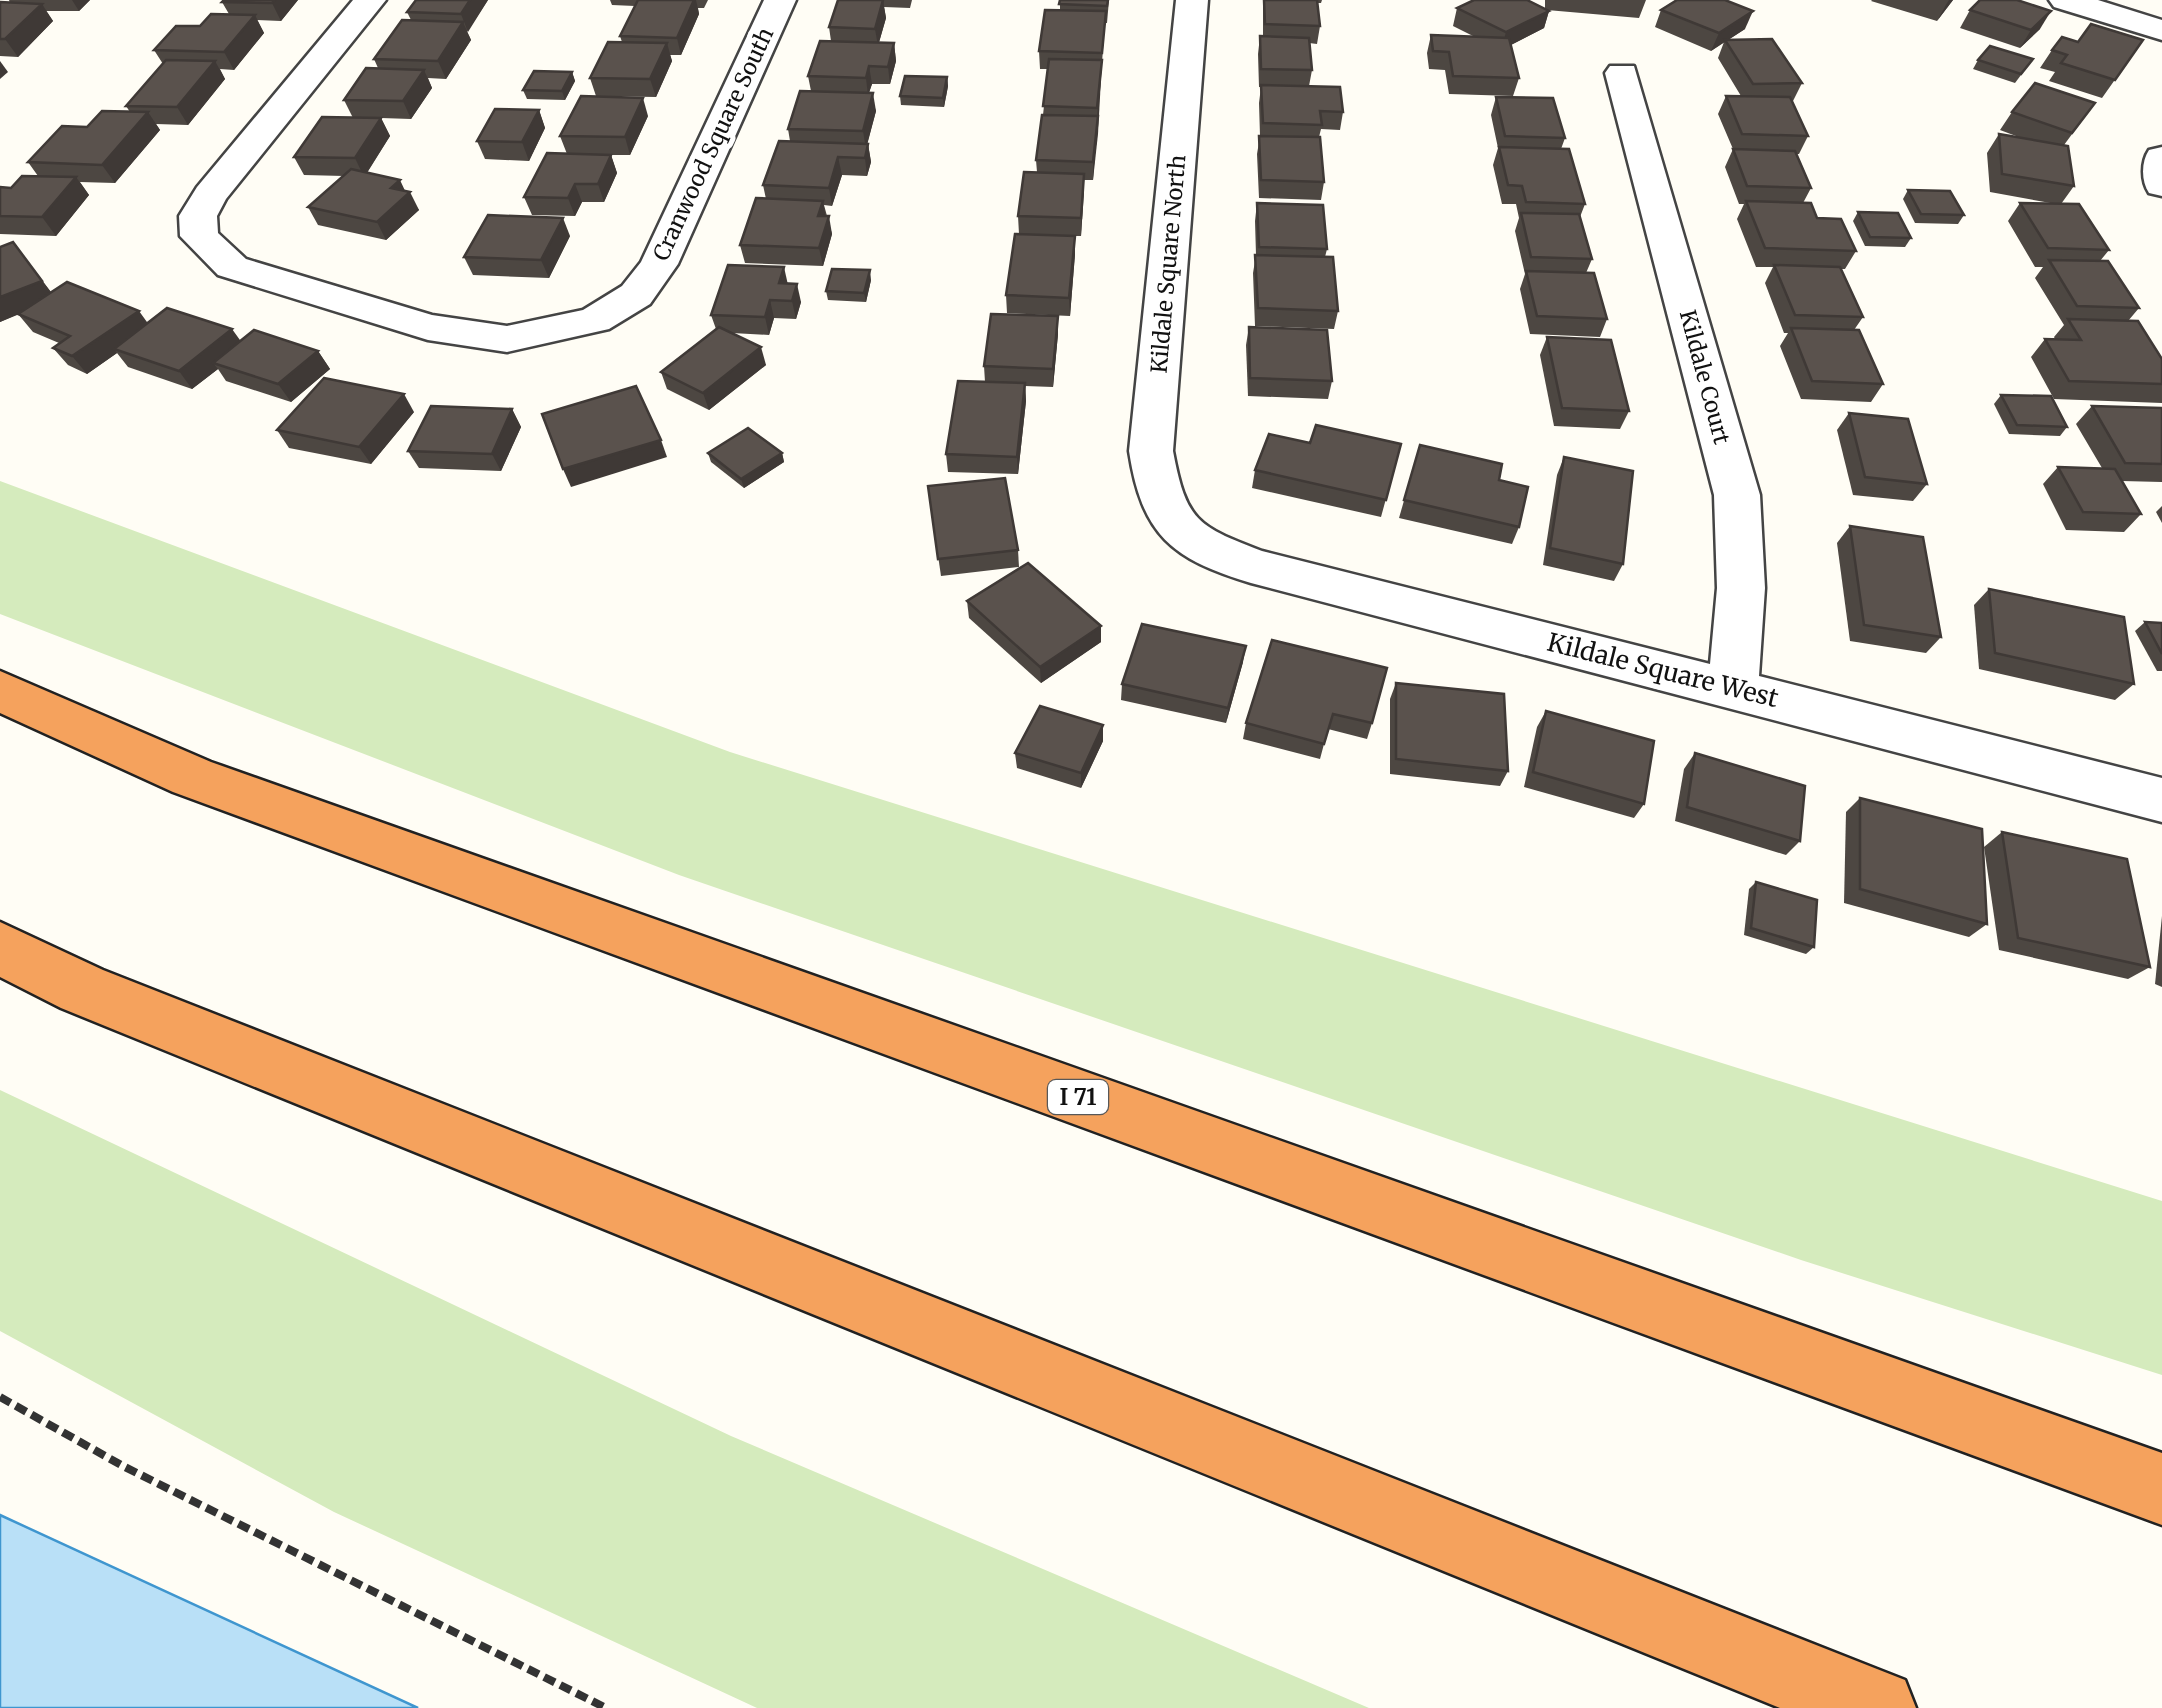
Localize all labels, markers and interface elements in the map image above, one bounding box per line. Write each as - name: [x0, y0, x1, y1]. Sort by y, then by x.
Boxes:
- street label: Cranwood Square South: [647, 22, 780, 265]
- street label: Kildale Square North: [1145, 153, 1192, 374]
- street label: Kildale Court: [1674, 307, 1736, 448]
- street label: Kildale Square West: [1544, 626, 1782, 714]
- road number: I 71: [1048, 1080, 1108, 1114]

